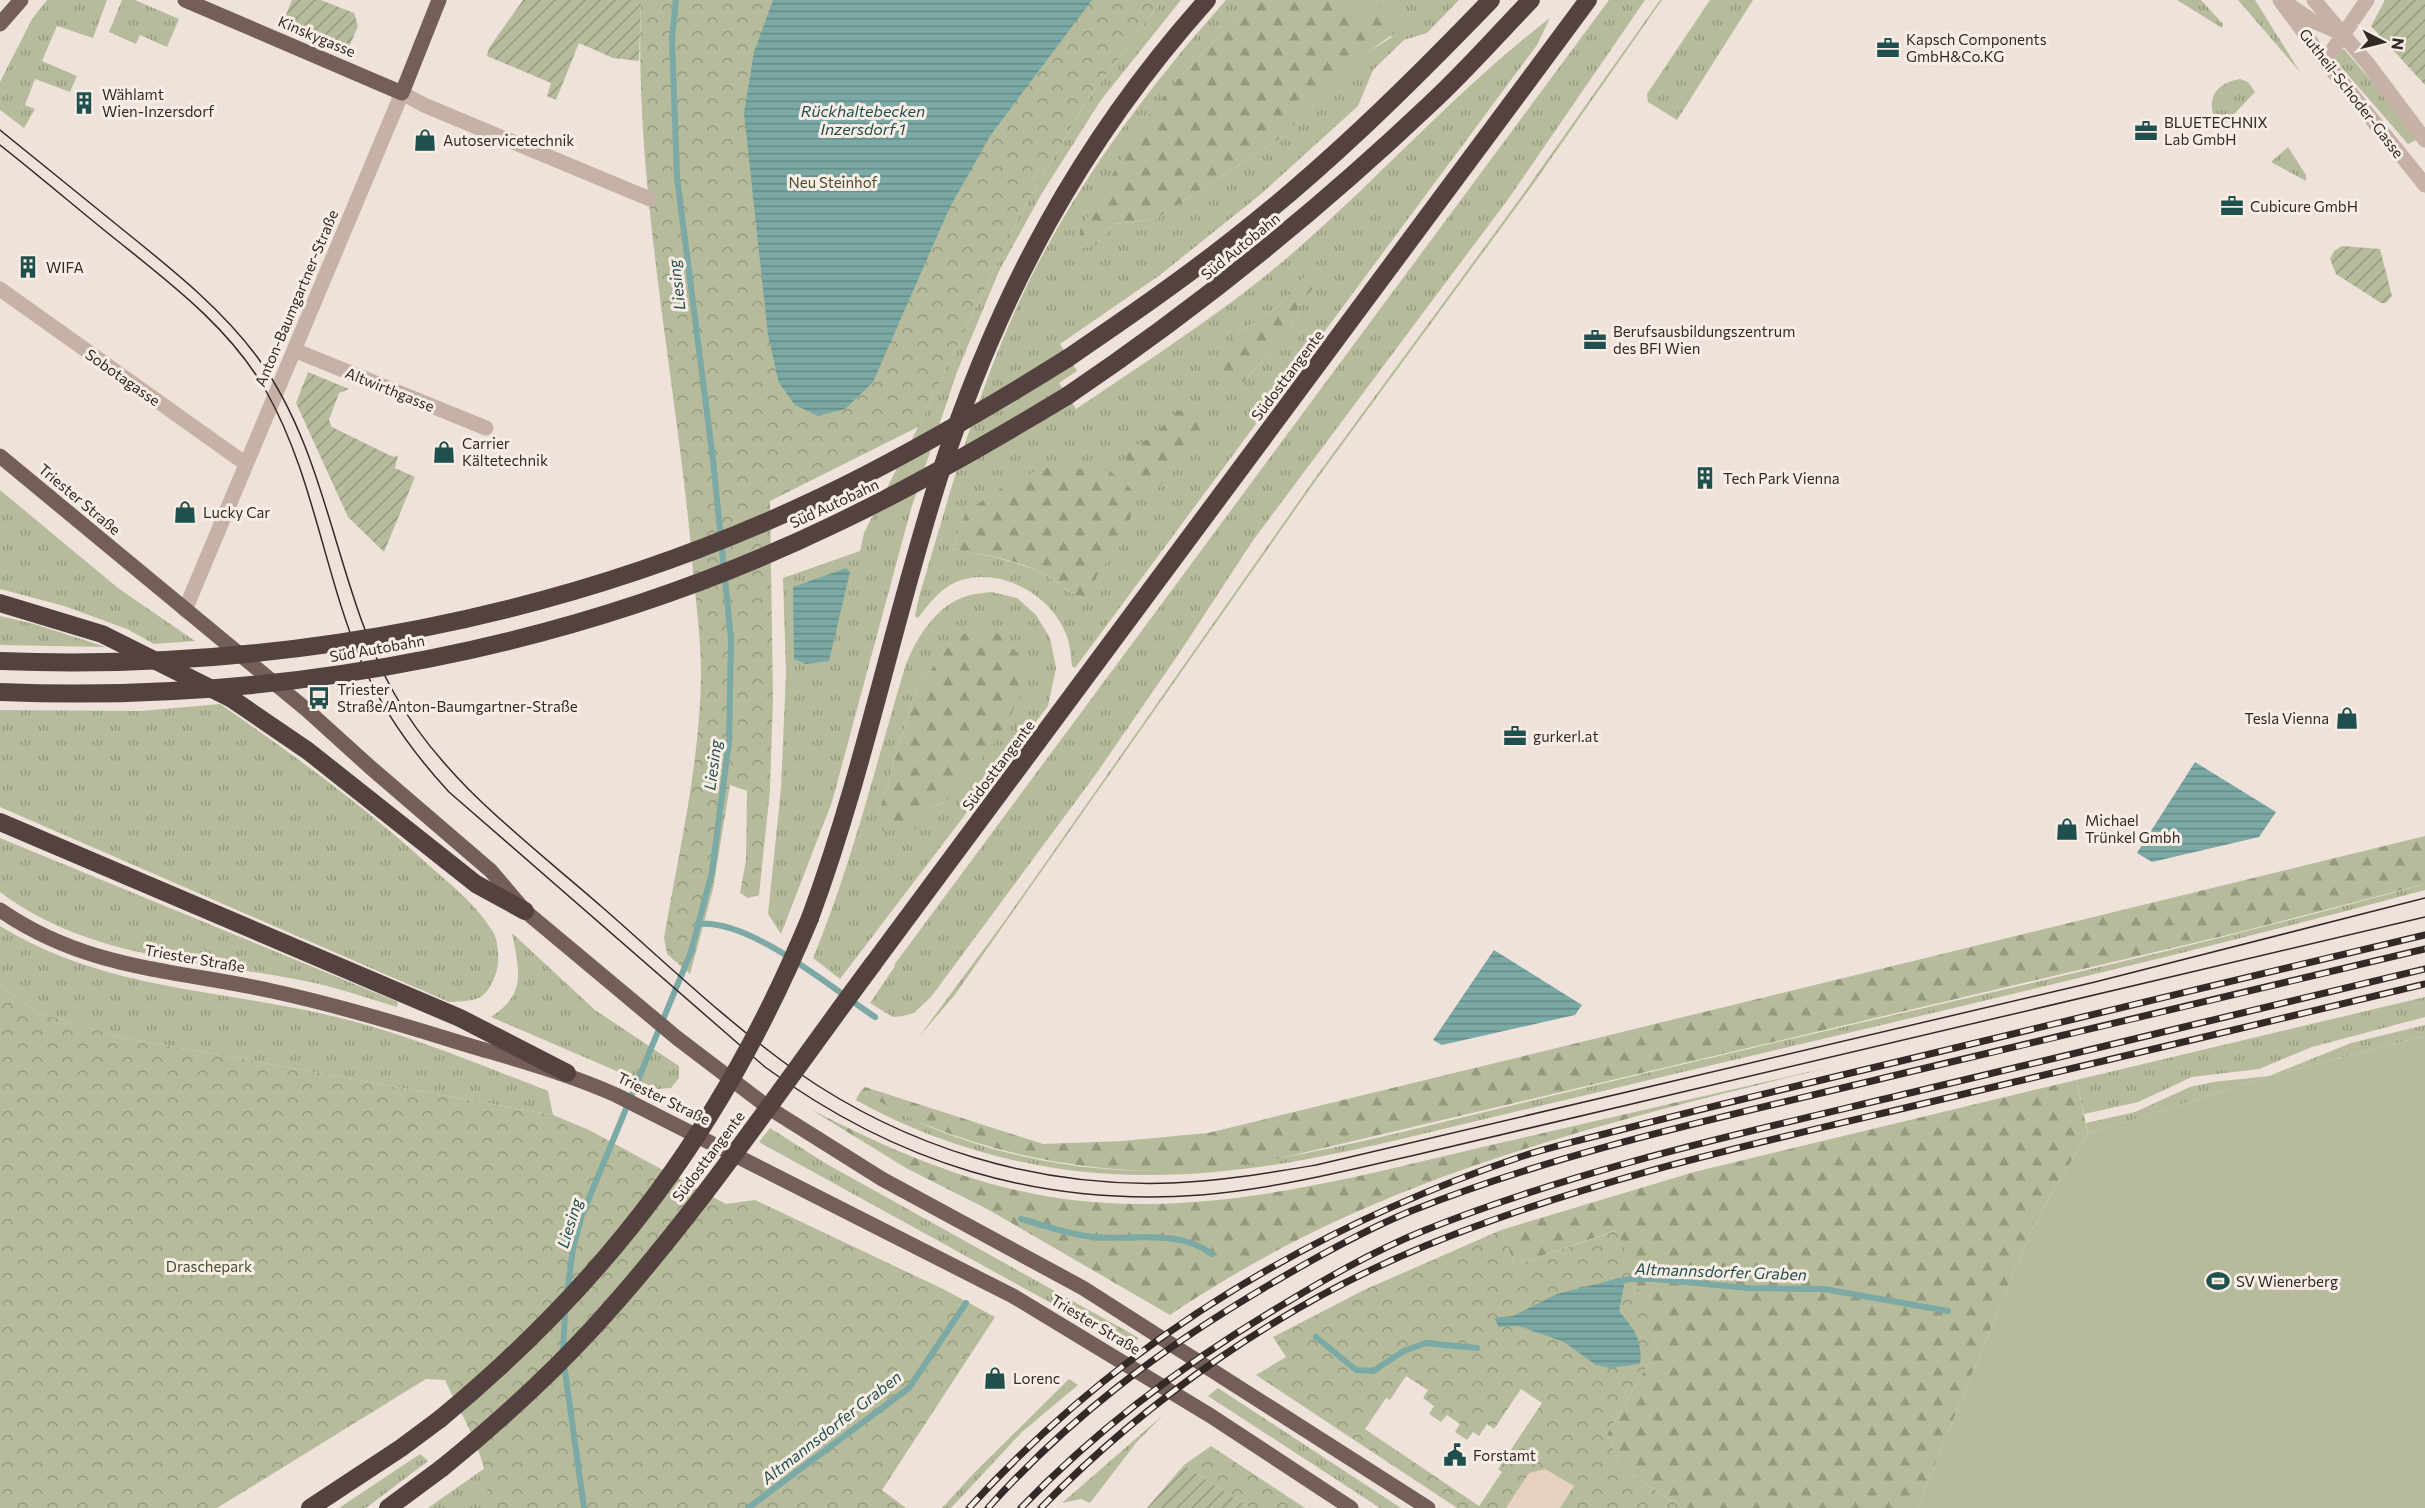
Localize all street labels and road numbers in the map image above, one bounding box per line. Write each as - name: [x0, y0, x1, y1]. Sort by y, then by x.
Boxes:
- street label: Kinskygasse: [276, 12, 359, 60]
- street label: Gutheil-Schoder-Gasse: [2296, 25, 2408, 161]
- street label: Anton-Baumgartner-Straße: [251, 207, 341, 389]
- street label: Süd Autobahn: [1197, 209, 1283, 283]
- street label: Südosttangente: [1247, 326, 1327, 424]
- street label: Sobotagasse: [82, 345, 164, 409]
- street label: Altwirthgasse: [343, 363, 437, 415]
- street label: Triester Straße: [35, 460, 125, 538]
- street label: Süd Autobahn: [787, 475, 881, 531]
- street label: Süd Autobahn: [328, 631, 426, 665]
- street label: Südosttangente: [958, 716, 1038, 814]
- street label: Triester Straße: [144, 940, 246, 976]
- street label: Triester Straße: [615, 1068, 714, 1128]
- street label: Südosttangente: [668, 1107, 748, 1205]
- street label: Triester Straße: [1048, 1290, 1144, 1358]

